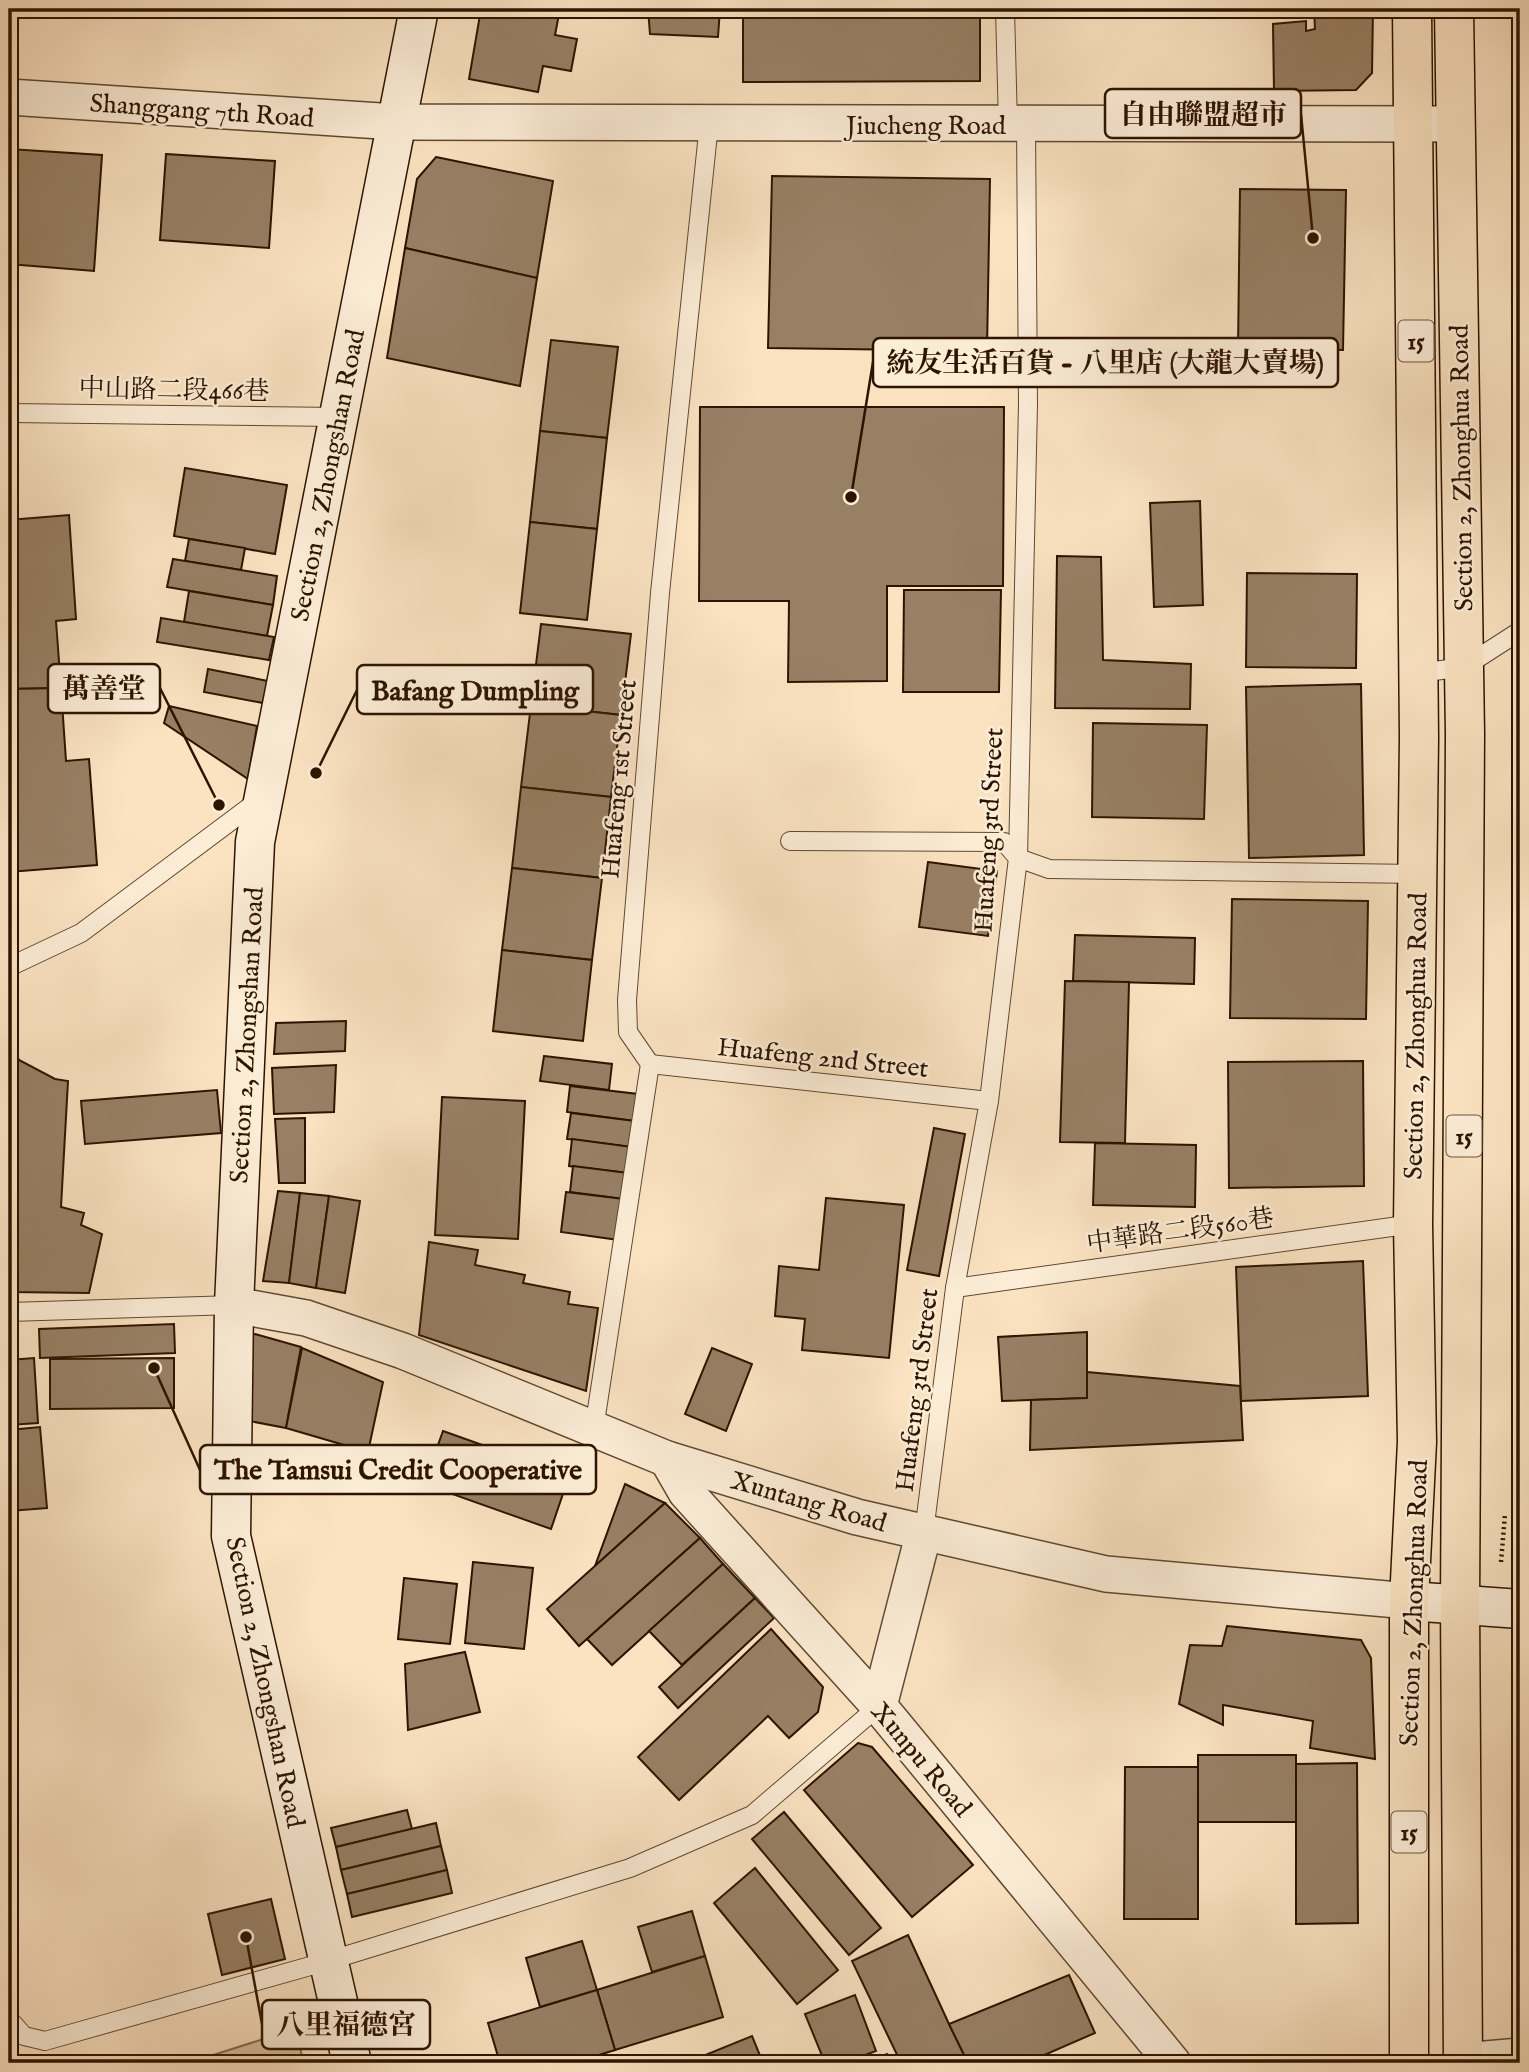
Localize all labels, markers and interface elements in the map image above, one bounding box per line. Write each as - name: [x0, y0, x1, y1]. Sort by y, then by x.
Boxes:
- street label: Shanggang 7th Road: [89, 87, 315, 136]
- callout: 自由聯盟超市: [1105, 89, 1301, 138]
- text: 自由聯盟超市: [1119, 99, 1287, 134]
- street label: Jiucheng Road: [843, 110, 1006, 143]
- road number: 15: [1398, 320, 1434, 362]
- street label: Section 2, Zhonghua Road: [1443, 324, 1482, 612]
- street label: Section 2, Zhongshan Road: [284, 326, 373, 624]
- callout: 統友生活百貨 - 八里店 (大龍大賣場): [873, 338, 1338, 387]
- text: 統友生活百貨 - 八里店 (大龍大賣場): [886, 347, 1324, 382]
- street label: 中山路二段466巷: [78, 372, 270, 409]
- callout: 萬善堂: [48, 664, 160, 713]
- callout: Bafang Dumpling: [357, 665, 593, 714]
- text: 萬善堂: [62, 673, 146, 708]
- text: Bafang Dumpling: [371, 675, 580, 710]
- street label: Huafeng 1st Street: [594, 678, 645, 880]
- street label: Huafeng 3rd Street: [968, 727, 1011, 933]
- street label: Section 2, Zhongshan Road: [223, 886, 272, 1184]
- street label: Section 2, Zhonghua Road: [1397, 892, 1436, 1180]
- street label: Huafeng 2nd Street: [716, 1031, 930, 1086]
- road number: 15: [1446, 1116, 1482, 1156]
- street label: 中華路二段560巷: [1084, 1202, 1276, 1261]
- street label: Huafeng 3rd Street: [889, 1286, 946, 1494]
- callout: The Tamsui Credit Cooperative: [200, 1445, 596, 1494]
- text: The Tamsui Credit Cooperative: [213, 1454, 582, 1489]
- street label: Section 2, Zhonghua Road: [1393, 1459, 1436, 1747]
- street label: Xuntang Road: [727, 1464, 890, 1540]
- street label: Section 2, Zhongshan Road: [218, 1534, 312, 1831]
- street label: Xunpu Road: [863, 1696, 979, 1824]
- road number: 15: [1392, 1812, 1426, 1853]
- callout: 八里福德宮: [262, 2000, 430, 2049]
- text: 八里福德宮: [276, 2009, 416, 2044]

